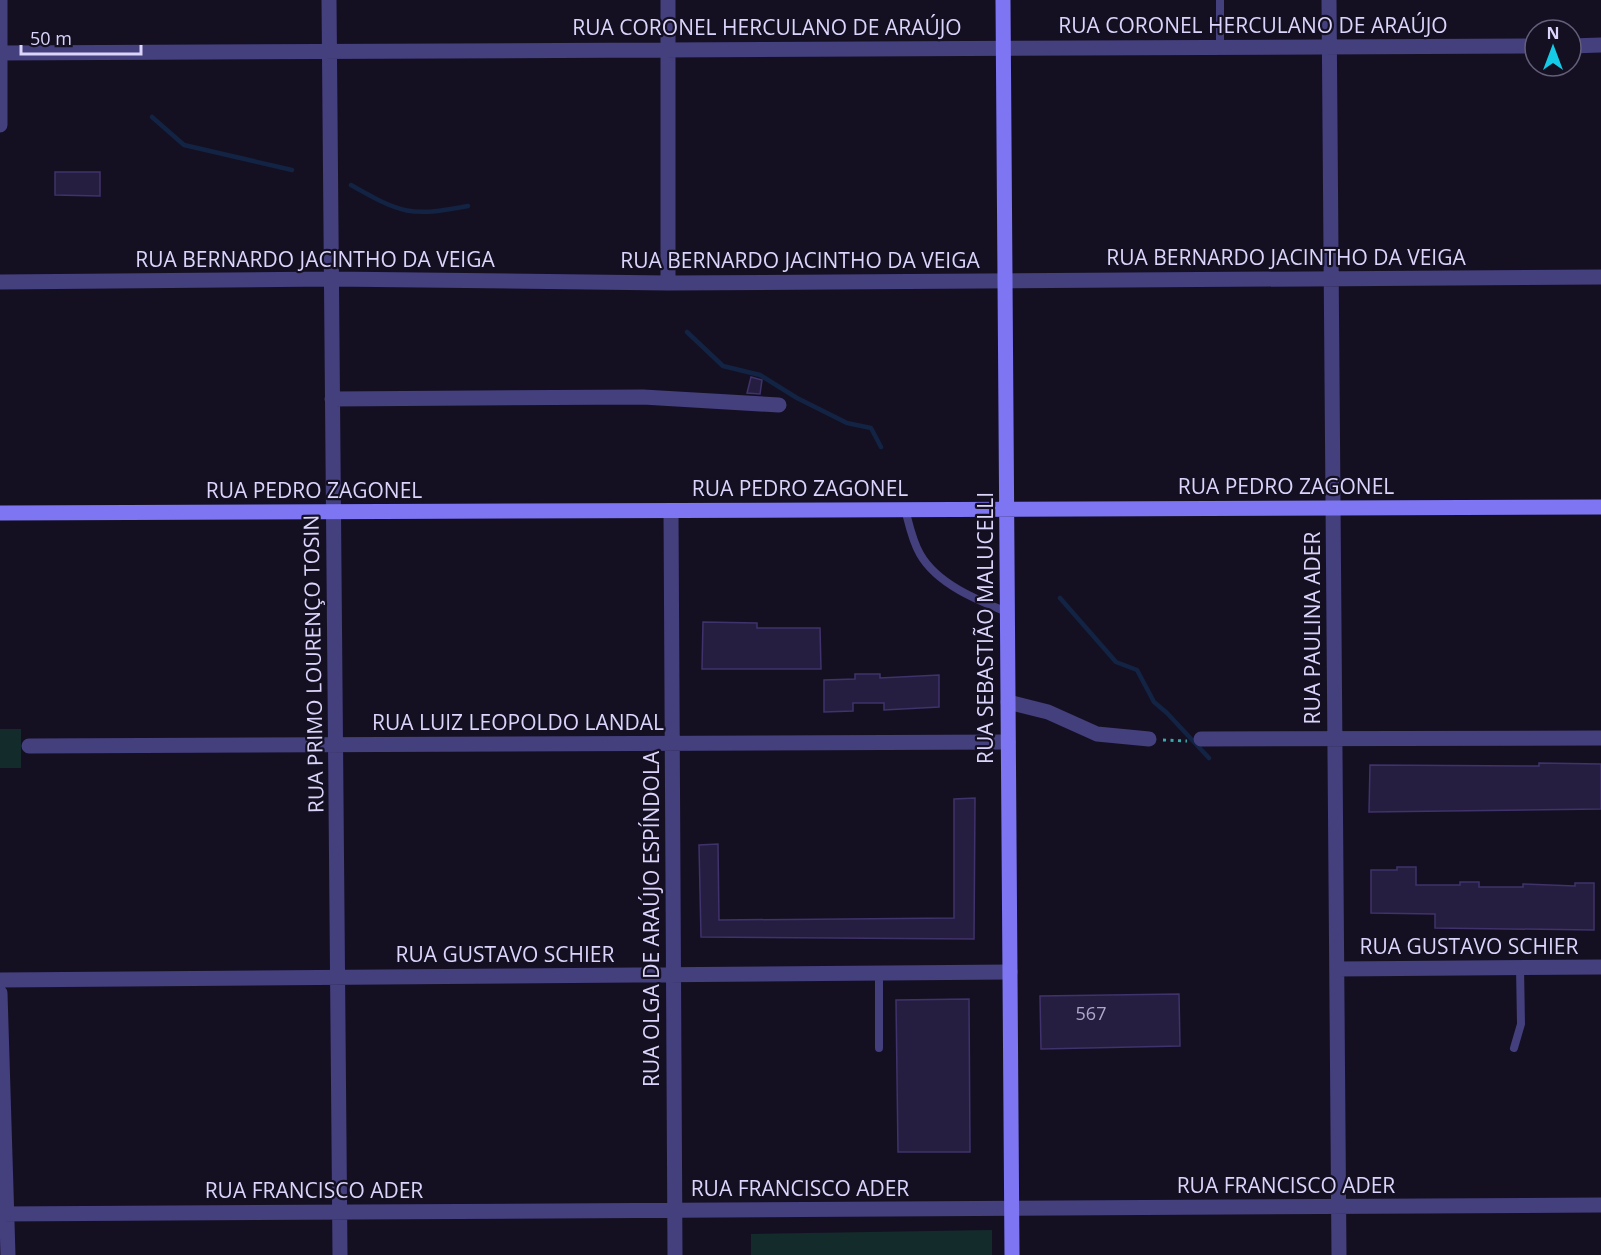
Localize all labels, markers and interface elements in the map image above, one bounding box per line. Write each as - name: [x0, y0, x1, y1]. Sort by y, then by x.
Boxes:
- street label: RUA CORONEL HERCULANO DE ARAÚJO: [1058, 11, 1448, 39]
- street label: RUA CORONEL HERCULANO DE ARAÚJO: [572, 13, 962, 41]
- scale bar: [21, 18, 141, 56]
- north arrow: [1523, 18, 1583, 78]
- text: N: [1546, 22, 1560, 44]
- text: 50 m: [30, 26, 72, 50]
- street label: RUA BERNARDO JACINTHO DA VEIGA: [1106, 243, 1466, 271]
- street label: RUA BERNARDO JACINTHO DA VEIGA: [135, 245, 495, 273]
- street label: RUA BERNARDO JACINTHO DA VEIGA: [620, 246, 980, 274]
- street label: RUA PEDRO ZAGONEL: [1178, 472, 1394, 500]
- street label: RUA PEDRO ZAGONEL: [692, 474, 908, 502]
- street label: RUA PEDRO ZAGONEL: [206, 476, 422, 504]
- street label: RUA SEBASTIÃO MALUCELLI: [971, 492, 999, 764]
- street label: RUA PRIMO LOURENÇO TOSIN: [296, 515, 330, 813]
- street label: RUA PAULINA ADER: [1298, 532, 1326, 724]
- street label: RUA LUIZ LEOPOLDO LANDAL: [372, 708, 664, 736]
- street label: RUA OLGA DE ARAÚJO ESPÍNDOLA: [637, 750, 665, 1087]
- street label: RUA GUSTAVO SCHIER: [1360, 932, 1579, 960]
- street label: RUA GUSTAVO SCHIER: [396, 940, 615, 968]
- house number: 567: [1076, 1001, 1106, 1025]
- street label: RUA FRANCISCO ADER: [1177, 1171, 1395, 1199]
- street label: RUA FRANCISCO ADER: [691, 1174, 909, 1202]
- street label: RUA FRANCISCO ADER: [205, 1176, 423, 1204]

